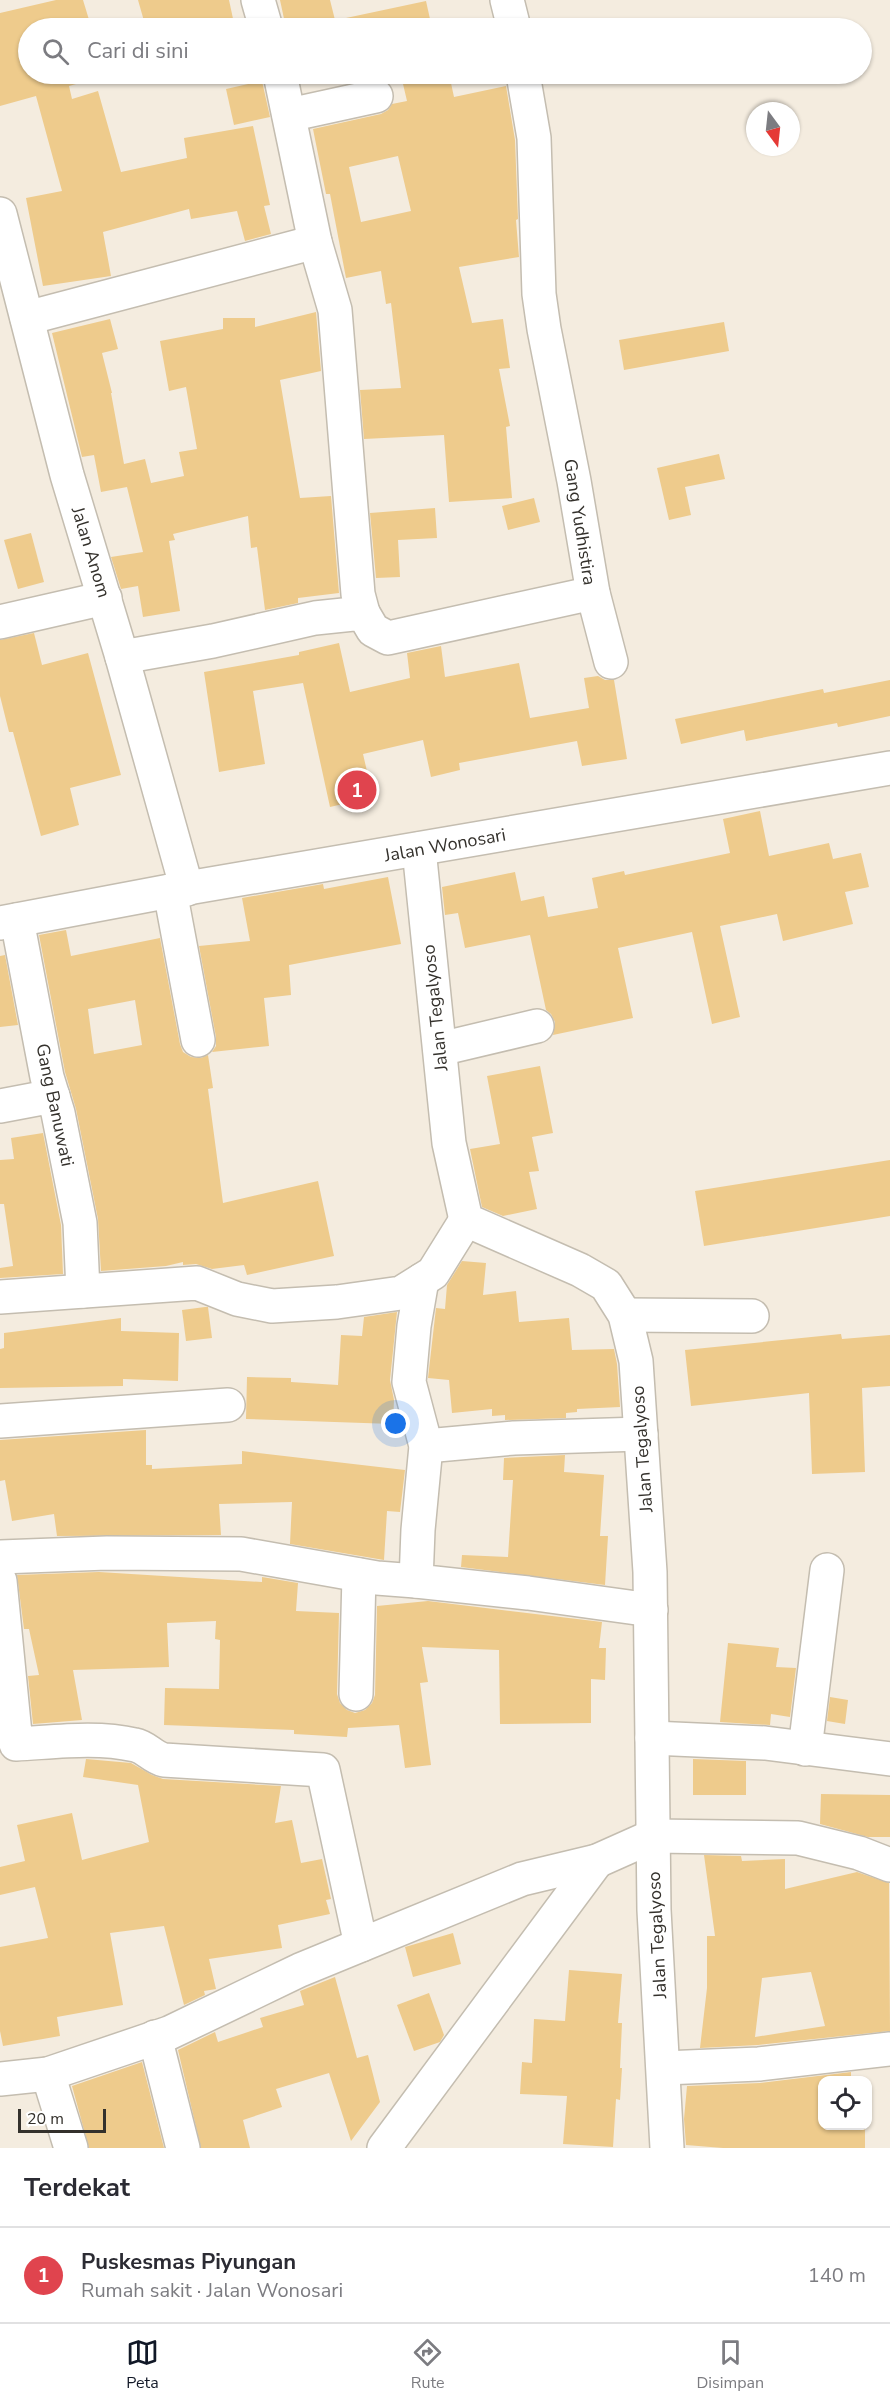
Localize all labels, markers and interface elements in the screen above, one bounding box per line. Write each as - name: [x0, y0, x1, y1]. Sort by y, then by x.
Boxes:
- search box: [18, 18, 872, 84]
- icon: search: [39, 35, 72, 68]
- text: Cari di sini: [87, 36, 189, 66]
- north arrow: [746, 102, 800, 156]
- street label: Gang Yudhistira: [558, 457, 602, 587]
- street label: Jalan Anom: [66, 503, 116, 600]
- pin: 1: [338, 768, 376, 812]
- street label: Jalan Wonosari: [381, 823, 508, 868]
- street label: Jalan Tegalyoso: [416, 944, 454, 1073]
- street label: Gang Banuwati: [30, 1041, 80, 1169]
- street label: Jalan Tegalyoso: [626, 1385, 658, 1514]
- your location: [381, 1409, 410, 1438]
- street label: Jalan Tegalyoso: [642, 1871, 672, 2000]
- map controls: [818, 2076, 872, 2130]
- button: locate: [818, 2076, 872, 2130]
- scale bar: [18, 2106, 106, 2134]
- text: 20 m: [27, 2108, 64, 2130]
- text: Terdekat: [24, 2170, 130, 2205]
- text: Puskesmas Piyungan: [81, 2247, 296, 2277]
- text: 1: [38, 2262, 50, 2289]
- text: 140 m: [808, 2262, 866, 2289]
- text: Rumah sakit · Jalan Wonosari: [81, 2277, 343, 2304]
- tab: Peta: [126, 2336, 159, 2394]
- tab: Rute: [411, 2336, 445, 2394]
- tab: Disimpan: [696, 2336, 764, 2394]

